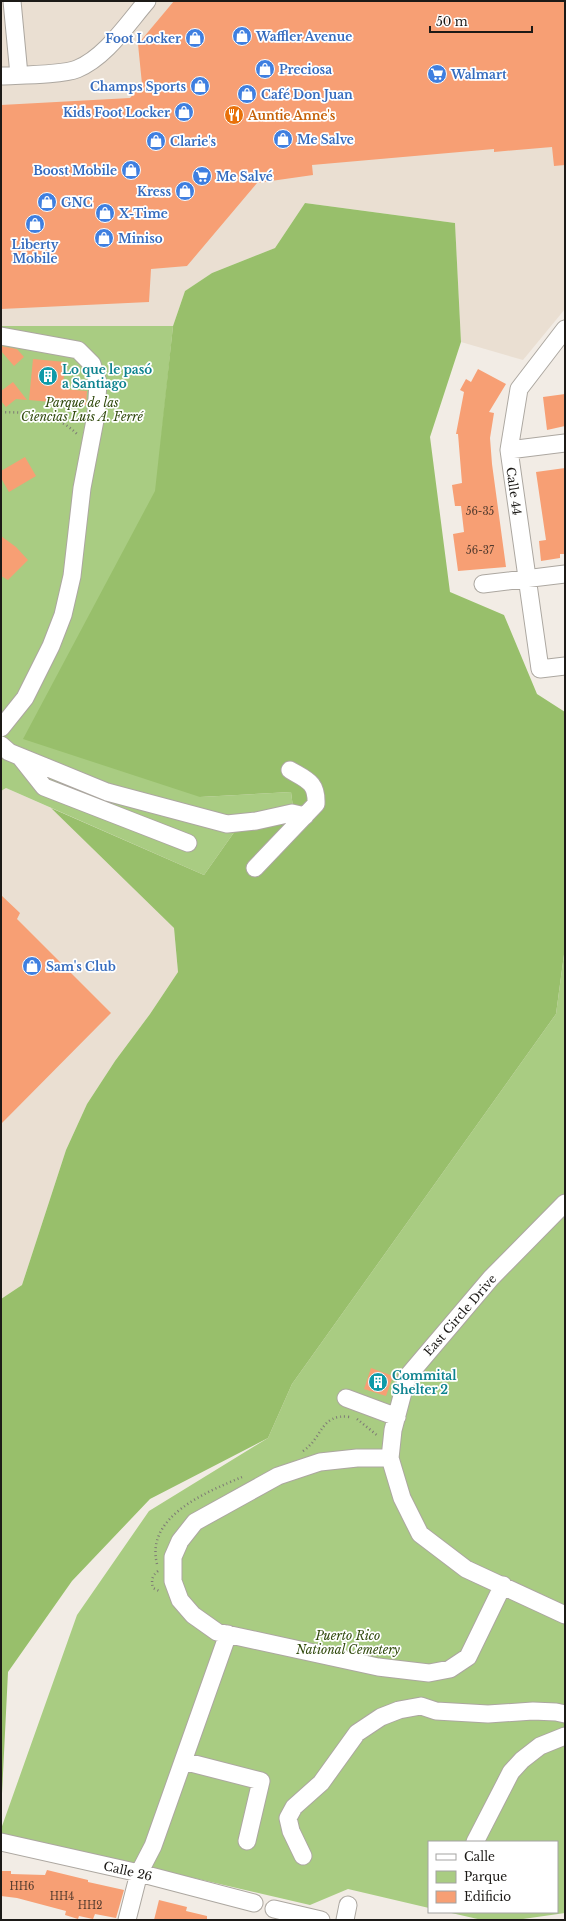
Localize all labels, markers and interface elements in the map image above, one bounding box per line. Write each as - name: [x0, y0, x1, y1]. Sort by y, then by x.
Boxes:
- scale bar: [430, 8, 532, 34]
- text: 50 m: [436, 14, 468, 29]
- shop icon: Waffler Avenue: [231, 25, 253, 47]
- shop icon: Foot Locker: [184, 27, 206, 49]
- place label: Waffler Avenue: [255, 29, 352, 44]
- place label: Foot Locker: [105, 31, 181, 46]
- shop icon: Preciosa: [254, 58, 276, 80]
- place label: Preciosa: [279, 62, 332, 77]
- supermarket icon: Walmart: [426, 63, 448, 85]
- place label: Walmart: [450, 67, 507, 82]
- shop icon: Champs Sports: [189, 75, 211, 97]
- place label: Champs Sports: [90, 79, 186, 94]
- shop icon: Café Don Juan: [236, 83, 258, 105]
- place label: Café Don Juan: [261, 87, 353, 102]
- shop icon: Kids Foot Locker: [173, 101, 195, 123]
- restaurant icon: Auntie Anne's: [223, 104, 245, 126]
- place label: Kids Foot Locker: [63, 105, 170, 120]
- place label: Auntie Anne's: [247, 108, 336, 123]
- shop icon: Me Salve: [272, 128, 294, 150]
- shop icon: Clarie's: [145, 130, 167, 152]
- place label: Me Salve: [297, 132, 354, 147]
- place label: Clarie's: [170, 134, 217, 149]
- shop icon: Boost Mobile: [120, 159, 142, 181]
- place label: Boost Mobile: [33, 163, 117, 178]
- supermarket icon: Me Salvé: [191, 165, 213, 187]
- place label: Me Salvé: [216, 169, 273, 184]
- shop icon: Kress: [174, 180, 196, 202]
- place label: Kress: [137, 184, 171, 199]
- shop icon: GNC: [36, 191, 58, 213]
- place label: GNC: [61, 195, 93, 210]
- shop icon: X-Time: [94, 202, 116, 224]
- place label: X-Time: [118, 206, 168, 221]
- shop icon: Liberty Mobile: [24, 213, 46, 235]
- shop icon: Miniso: [93, 227, 115, 249]
- place label: Miniso: [118, 231, 163, 246]
- place label: Liberty Mobile: [12, 237, 59, 266]
- place label: Lo que le pasó a Santiago: [62, 362, 152, 391]
- building icon: Lo que le pasó a Santiago: [37, 365, 59, 387]
- park label: Parque de las Ciencias Luis A. Ferré: [21, 395, 144, 424]
- street label: Calle 44: [503, 466, 525, 516]
- house number: 56-35: [466, 505, 495, 518]
- house number: 56-37: [466, 544, 495, 557]
- shop icon: Sam's Club: [21, 955, 43, 977]
- place label: Sam's Club: [46, 959, 116, 974]
- street label: East Circle Drive: [421, 1271, 500, 1359]
- place label: Commital Shelter 2: [392, 1368, 457, 1397]
- building icon: Commital Shelter 2: [367, 1371, 389, 1393]
- park label: Puerto Rico National Cemetery: [295, 1628, 401, 1657]
- legend: [428, 1841, 558, 1913]
- text: Calle: [464, 1849, 495, 1864]
- street label: Calle 26: [102, 1858, 154, 1884]
- text: Parque: [464, 1869, 507, 1884]
- house number: HH6: [10, 1880, 34, 1893]
- text: Edificio: [464, 1889, 511, 1904]
- house number: HH4: [50, 1890, 74, 1903]
- house number: HH2: [78, 1899, 102, 1912]

